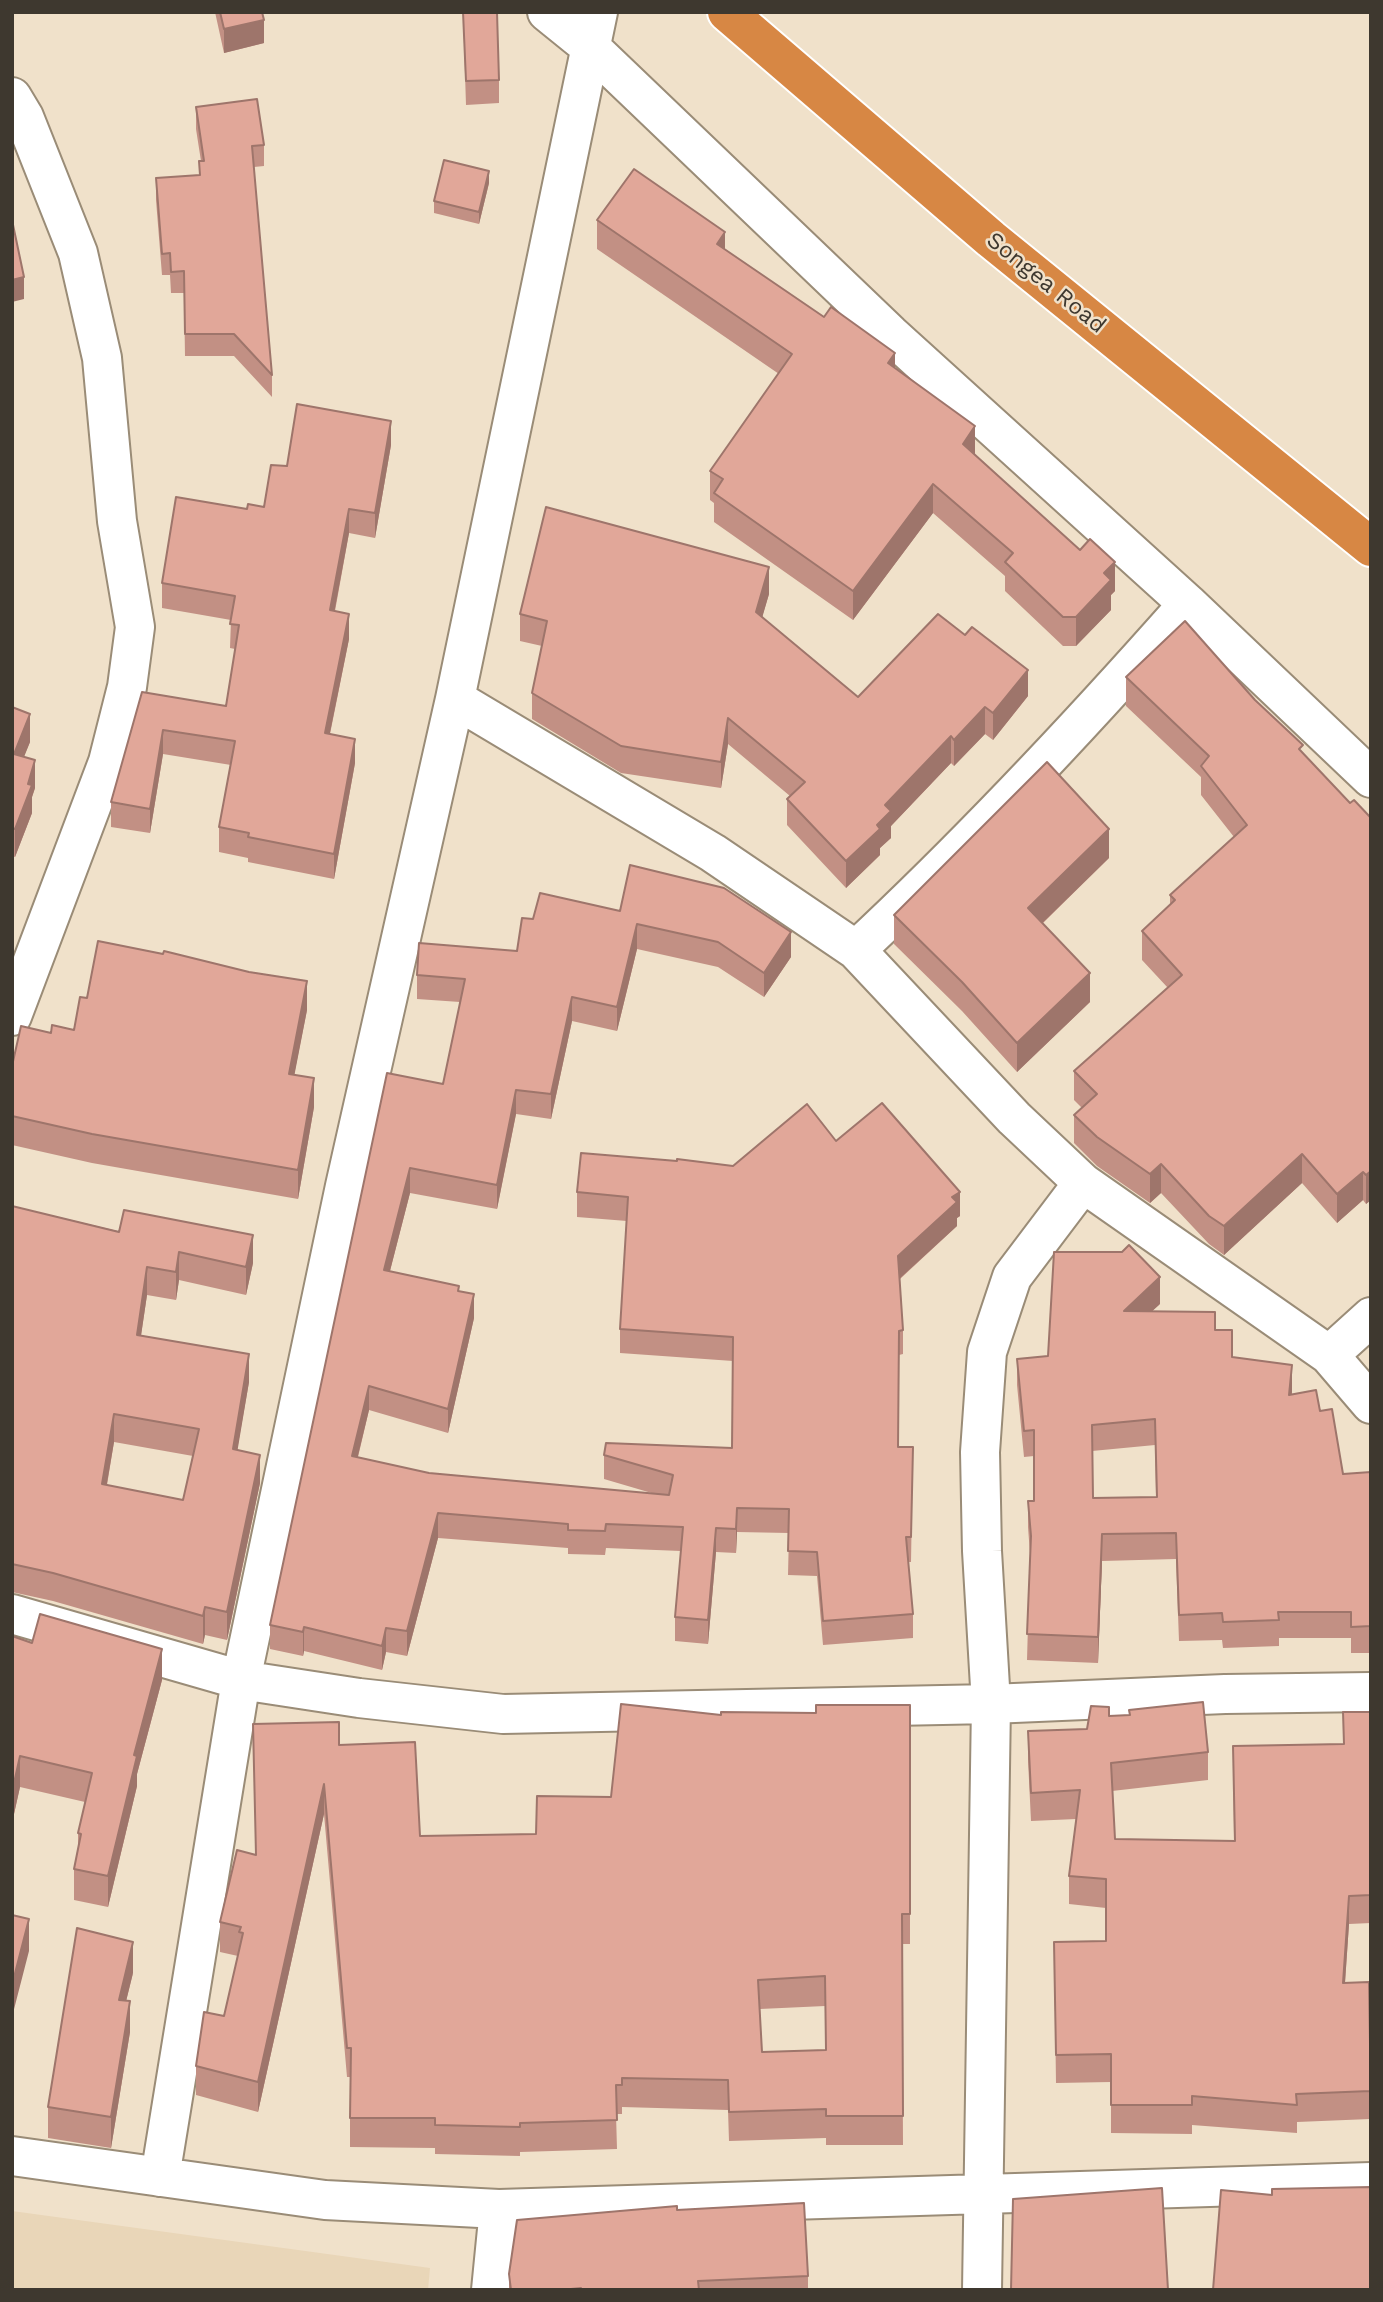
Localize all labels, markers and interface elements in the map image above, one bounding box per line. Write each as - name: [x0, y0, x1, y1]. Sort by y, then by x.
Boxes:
- street label: Songea Road: [981, 227, 1111, 339]

